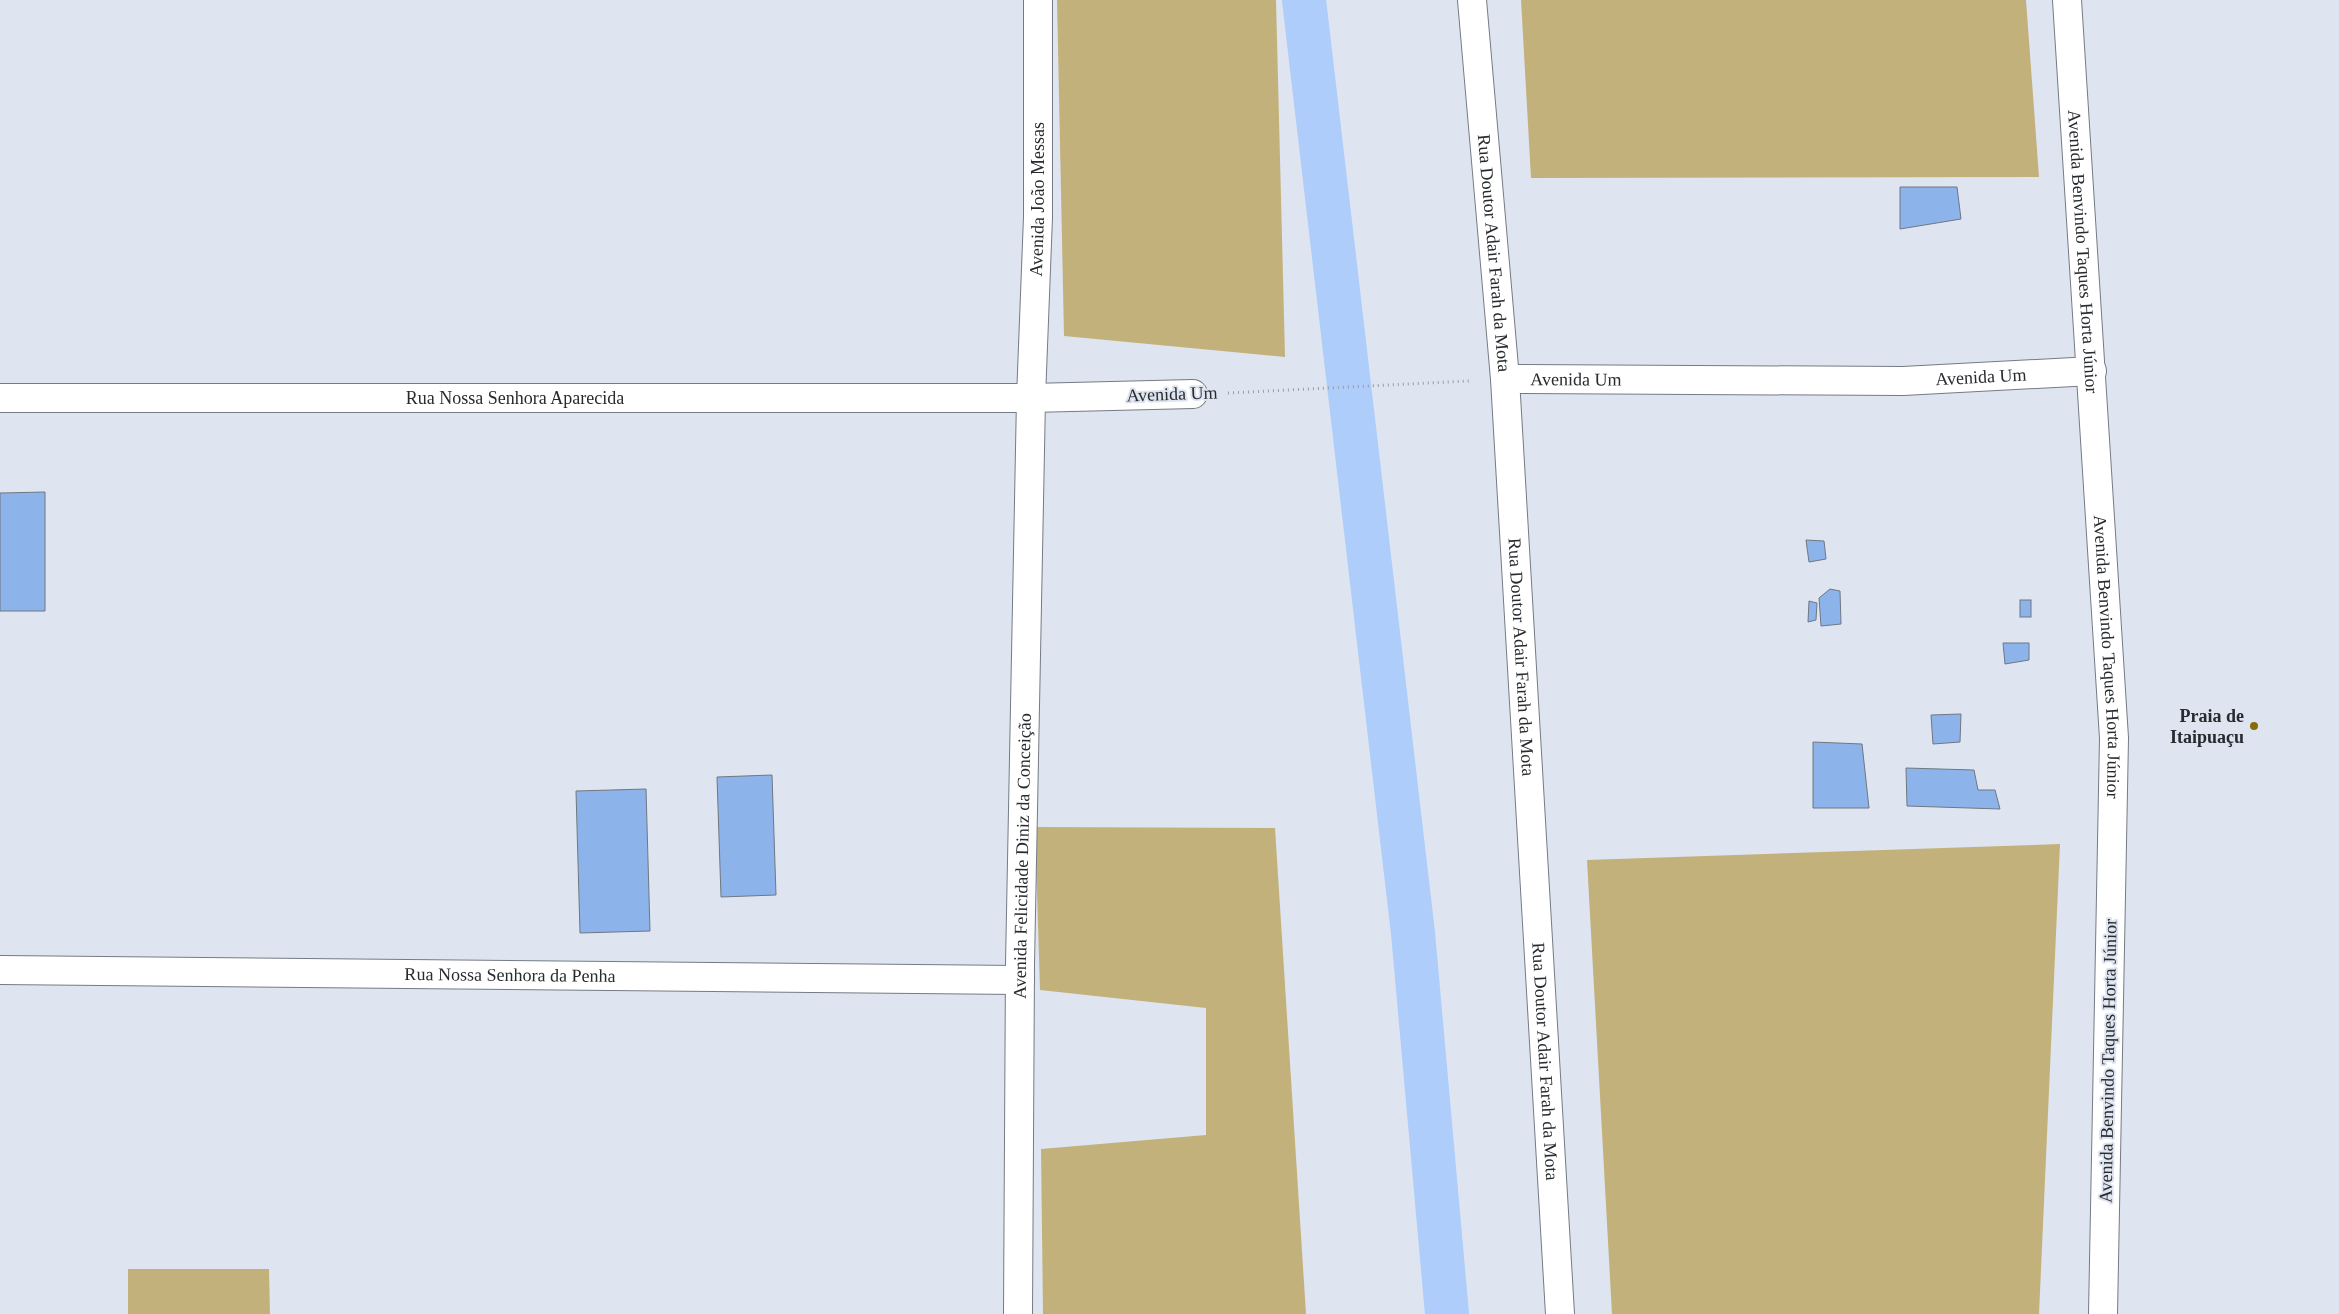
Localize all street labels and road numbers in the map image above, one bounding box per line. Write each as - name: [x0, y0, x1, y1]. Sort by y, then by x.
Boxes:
- street label: Avenida Benvindo Taques Horta Júnior: [2064, 109, 2102, 394]
- street label: Avenida João Messas: [1026, 122, 1048, 277]
- street label: Rua Doutor Adair Farah da Mota: [1474, 133, 1514, 373]
- street label: Avenida Um: [1935, 364, 2027, 389]
- street label: Avenida Um: [1530, 369, 1622, 390]
- street label: Avenida Um: [1126, 382, 1218, 406]
- street label: Rua Nossa Senhora Aparecida: [406, 388, 624, 408]
- street label: Avenida Benvindo Taques Horta Júnior: [2090, 514, 2124, 799]
- street label: Rua Doutor Adair Farah da Mota: [1504, 537, 1538, 777]
- street label: Avenida Felicidade Diniz da Conceição: [1010, 713, 1035, 999]
- street label: Avenida Benvindo Taques Horta Júnior: [2096, 919, 2120, 1203]
- street label: Rua Doutor Adair Farah da Mota: [1528, 942, 1562, 1181]
- street label: Rua Nossa Senhora da Penha: [404, 964, 616, 986]

